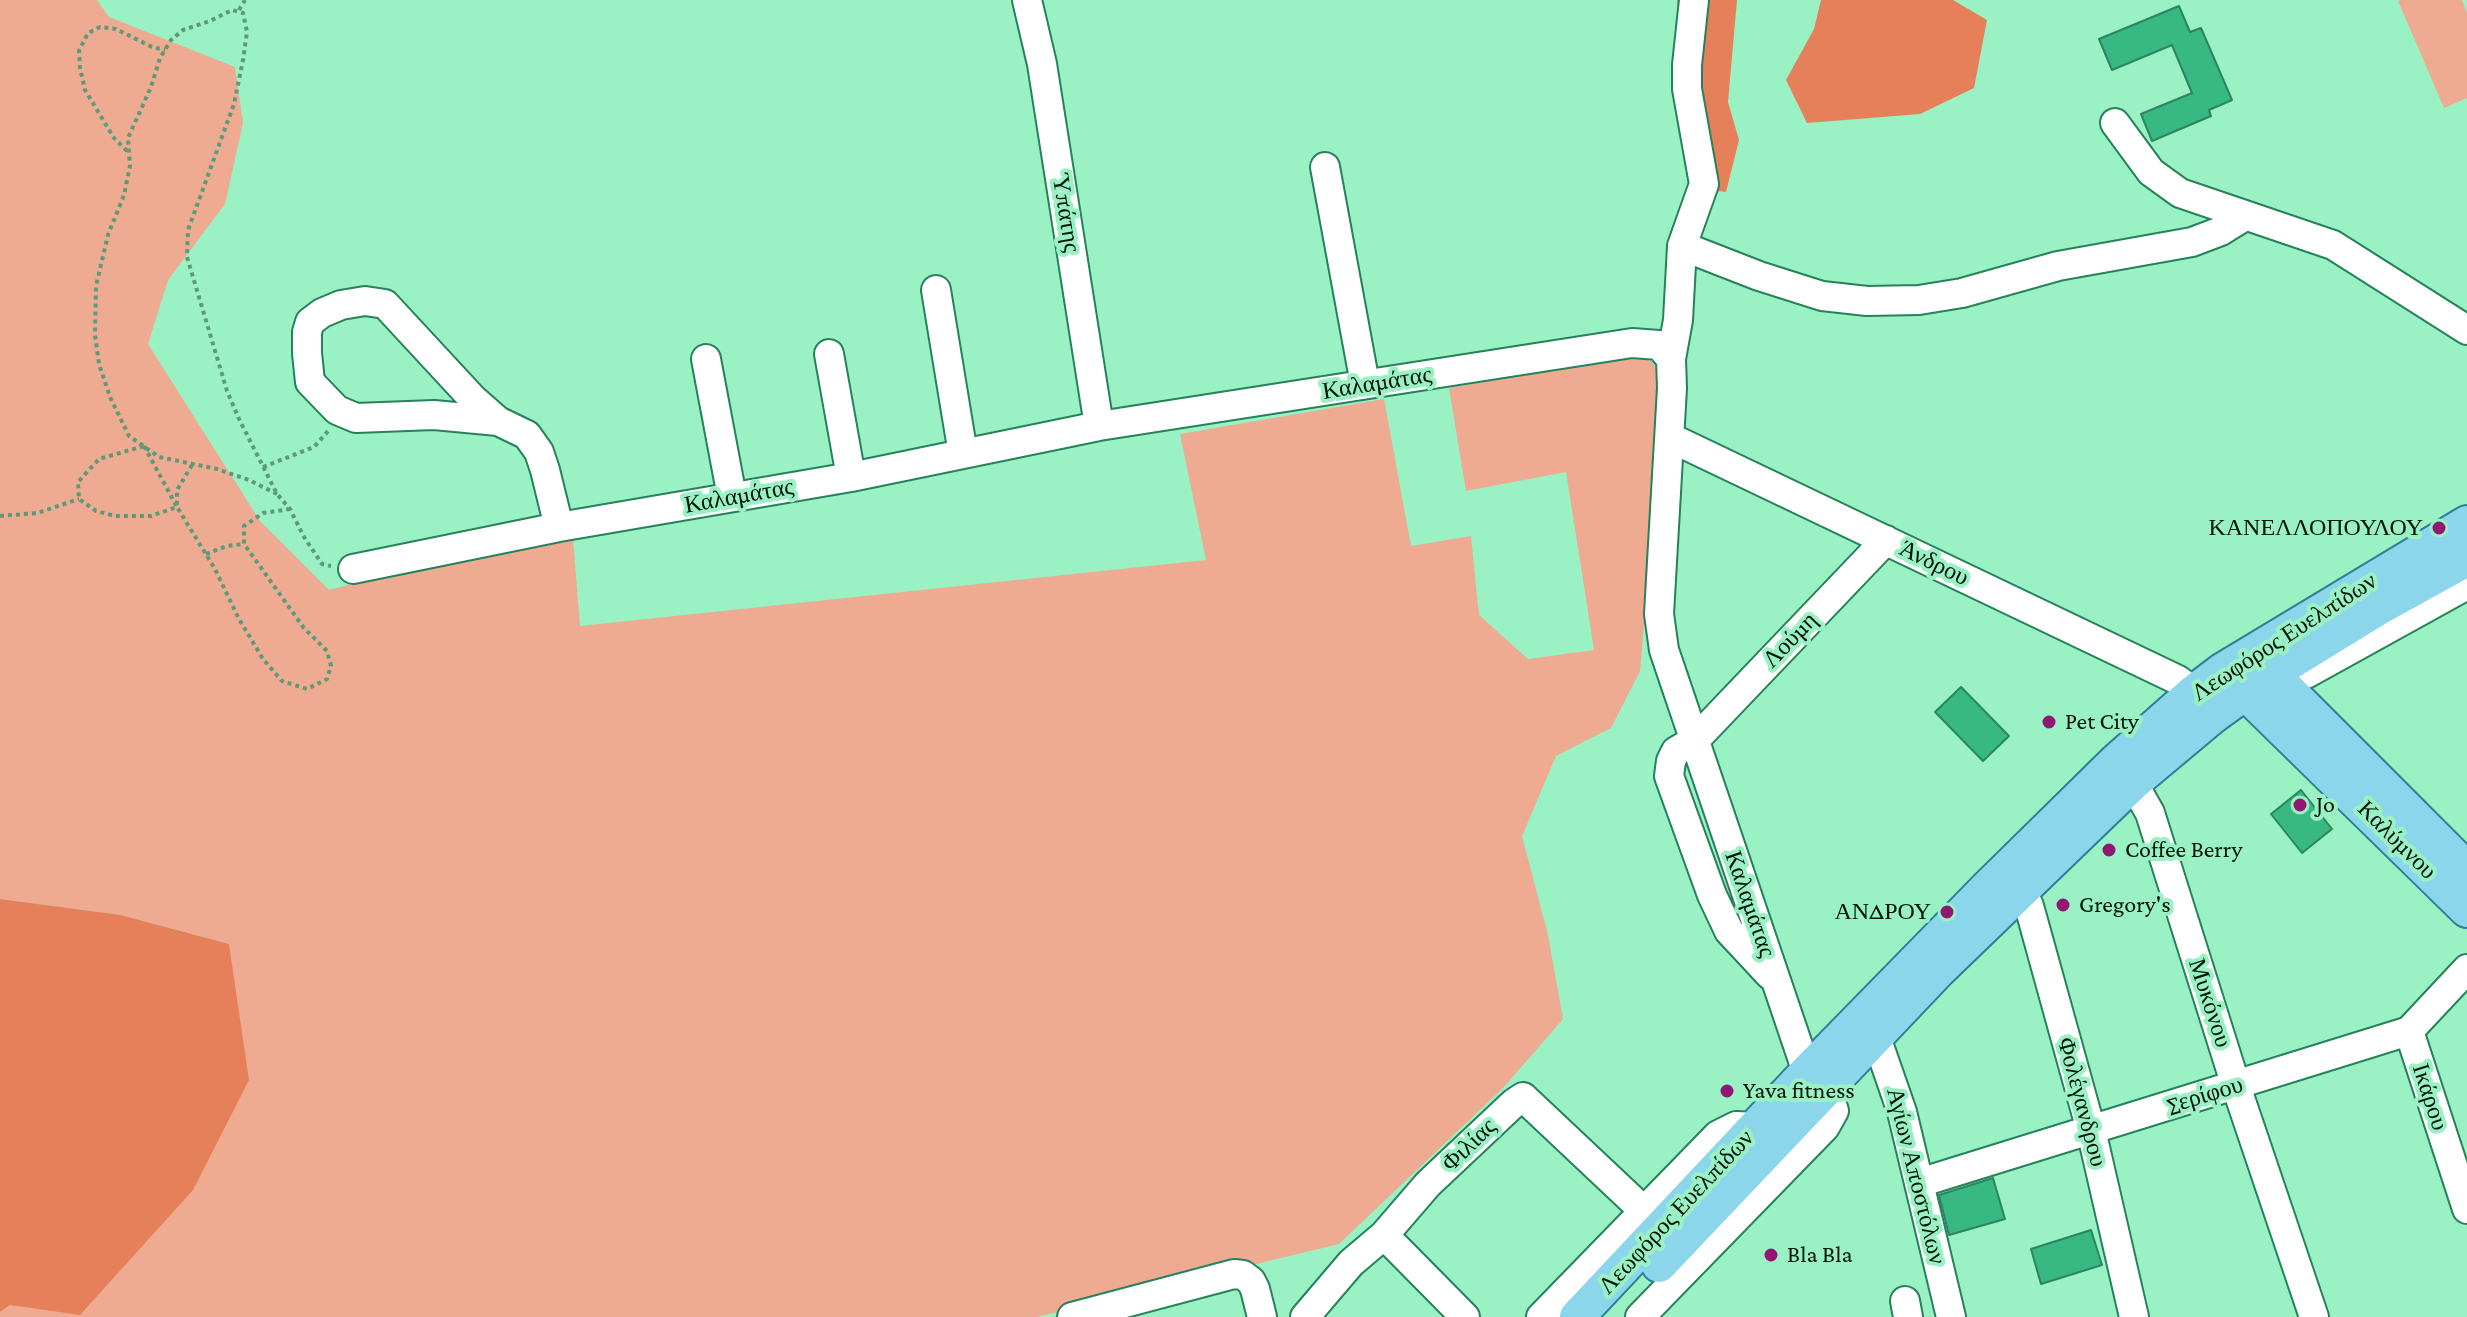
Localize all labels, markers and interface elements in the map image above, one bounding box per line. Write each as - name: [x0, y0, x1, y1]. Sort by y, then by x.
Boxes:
- street label: Ύπάτης: [1046, 172, 1086, 254]
- street label: Καλαμάτας: [1320, 360, 1434, 406]
- street label: Καλαμάτας: [682, 472, 796, 520]
- place label: ΚΑΝΕΛΛΟΠΟΥΛΟΥ: [2208, 514, 2423, 542]
- marker: ΚΑΝΕΛΛΟΠΟΥΛΟΥ: [2430, 519, 2448, 537]
- street label: Άνδρου: [1895, 534, 1973, 592]
- street label: Λεωφόρος Ευελπίδων: [2186, 566, 2382, 708]
- street label: Λούμη: [1756, 606, 1824, 674]
- place label: Pet City: [2065, 708, 2139, 736]
- marker: Pet City: [2040, 713, 2058, 731]
- place label: Jo: [2316, 791, 2335, 819]
- street label: Καλύμνου: [2352, 795, 2442, 885]
- marker: Jo: [2291, 796, 2309, 814]
- place label: Coffee Berry: [2125, 836, 2242, 864]
- marker: Coffee Berry: [2100, 841, 2118, 859]
- street label: Καλαμάτας: [1718, 847, 1782, 961]
- place label: Gregory's: [2079, 891, 2171, 919]
- marker: Gregory's: [2054, 896, 2072, 914]
- place label: ΑΝΔΡΟΥ: [1834, 898, 1931, 926]
- marker: ΑΝΔΡΟΥ: [1938, 903, 1956, 921]
- street label: Μυκόνου: [2182, 955, 2238, 1051]
- street label: Φολέγανδρου: [2051, 1034, 2113, 1170]
- street label: Ικάρου: [2406, 1060, 2454, 1134]
- street label: Σερίφου: [2164, 1070, 2246, 1120]
- place label: Yava fitness: [1743, 1077, 1855, 1105]
- marker: Yava fitness: [1718, 1082, 1736, 1100]
- street label: Αγίων Αποστόλων: [1880, 1085, 1952, 1267]
- street label: Φιλίας: [1436, 1112, 1502, 1178]
- street label: Λεωφόρος Ευελπίδων: [1592, 1124, 1760, 1300]
- place label: Bla Bla: [1787, 1241, 1853, 1269]
- marker: Bla Bla: [1762, 1246, 1780, 1264]

